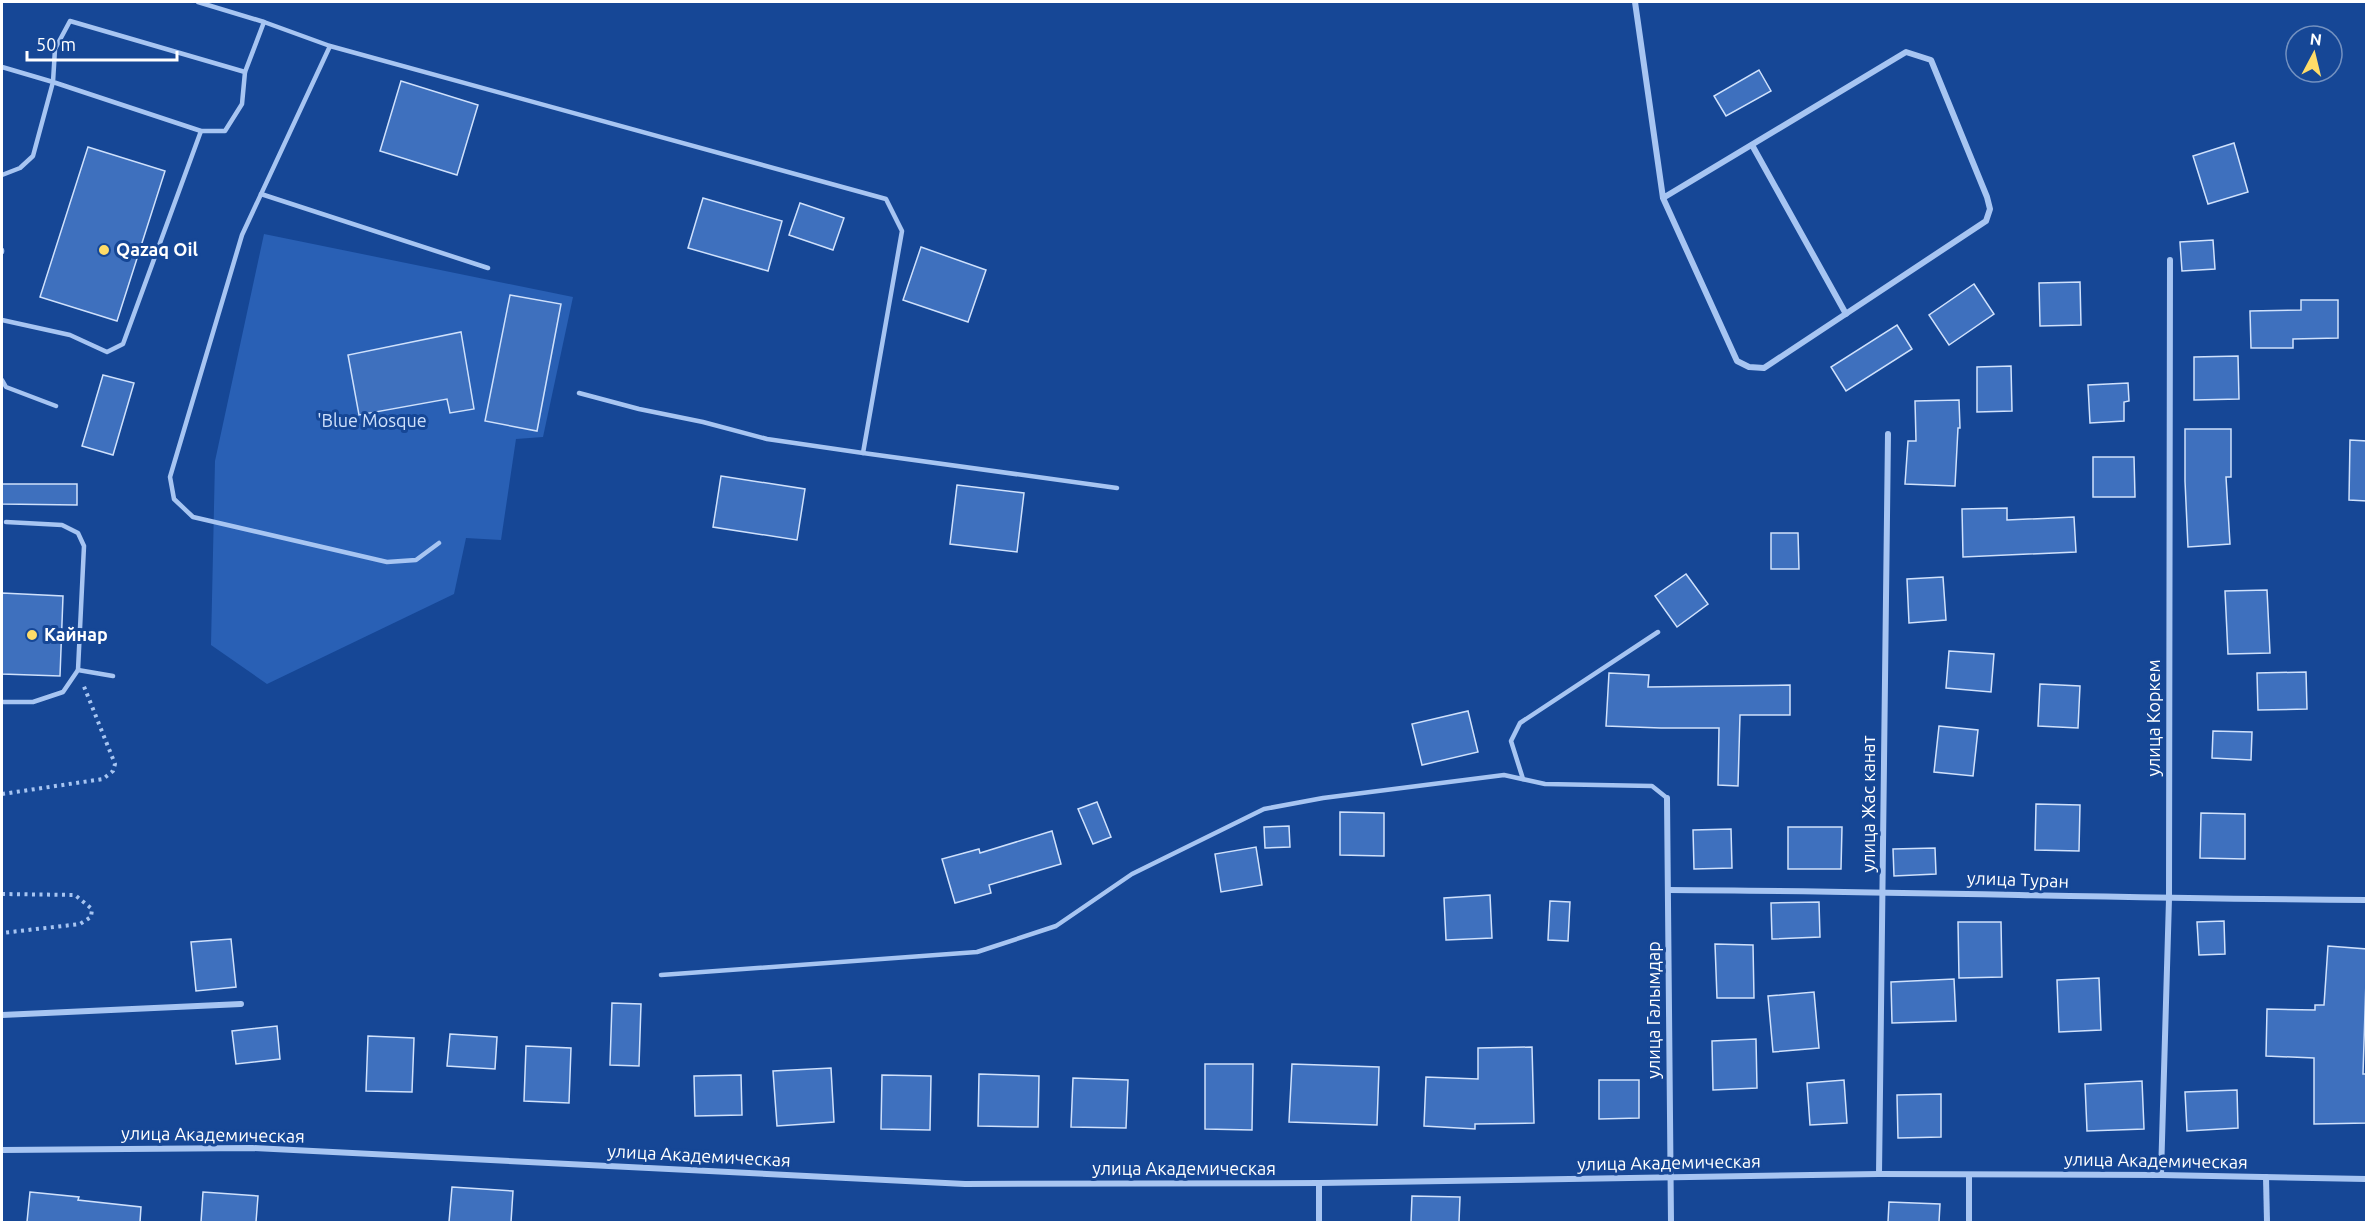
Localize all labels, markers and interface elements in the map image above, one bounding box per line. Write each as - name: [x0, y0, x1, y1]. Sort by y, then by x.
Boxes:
- scale bar: [27, 24, 177, 62]
- north arrow: [2284, 24, 2344, 84]
- text: N: [2309, 29, 2323, 49]
- text: 50 m: [36, 34, 76, 54]
- place label: Qazaq Oil: [116, 239, 199, 259]
- marker: Qazaq Oil: [97, 243, 111, 257]
- park label: 'Blue Mosque: [317, 410, 427, 430]
- place label: Кайнар: [44, 624, 108, 644]
- marker: Кайнар: [25, 628, 39, 642]
- street label: улица Коркем: [2143, 659, 2163, 777]
- street label: улица Жас канат: [1858, 736, 1878, 872]
- street label: улица Туран: [1967, 867, 2069, 891]
- street label: улица Галымдар: [1643, 941, 1663, 1079]
- street label: улица Академическая: [121, 1122, 305, 1146]
- street label: улица Академическая: [607, 1140, 791, 1170]
- street label: улица Академическая: [2064, 1148, 2248, 1172]
- street label: улица Академическая: [1577, 1150, 1761, 1174]
- street label: улица Академическая: [1092, 1158, 1276, 1178]

